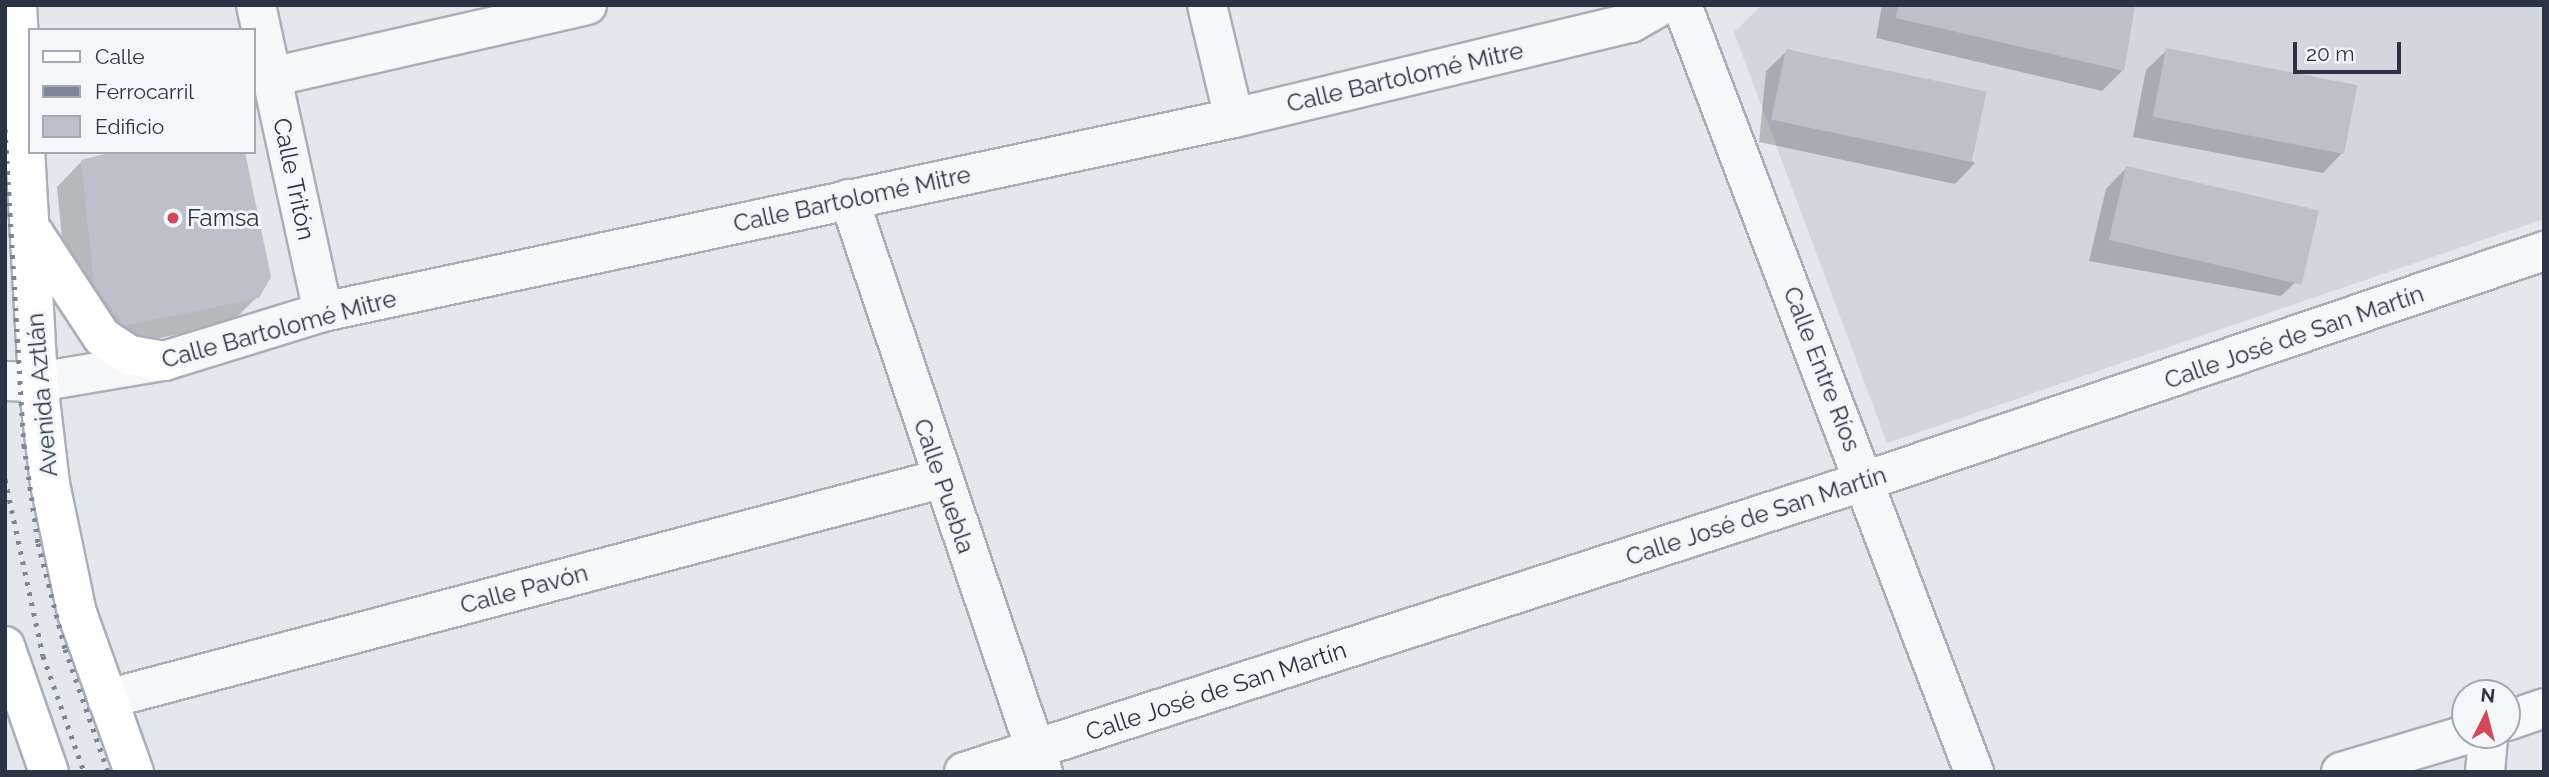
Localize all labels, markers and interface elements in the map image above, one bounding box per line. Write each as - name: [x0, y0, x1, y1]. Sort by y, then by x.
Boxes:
- legend: [28, 28, 256, 154]
- scale bar: [2297, 28, 2406, 72]
- street label: Calle Bartolomé Mitre: [1284, 36, 1526, 118]
- text: 20 m: [2306, 41, 2354, 66]
- text: Calle: [95, 44, 145, 69]
- text: Ferrocarril: [95, 79, 194, 104]
- text: Edificio: [95, 114, 164, 139]
- street label: Calle Tritón: [267, 115, 321, 243]
- street label: Calle Bartolomé Mitre: [731, 160, 973, 238]
- place label: Famsa: [187, 204, 259, 232]
- marker: Famsa: [165, 210, 181, 226]
- street label: Calle José de San Martín: [2160, 279, 2428, 395]
- street label: Calle Entre Ríos: [1777, 283, 1867, 455]
- street label: Calle Bartolomé Mitre: [158, 284, 400, 374]
- street label: Avenida Aztlán: [20, 312, 64, 478]
- street label: Calle Puebla: [908, 415, 980, 557]
- street label: Calle José de San Martín: [1622, 460, 1890, 572]
- street label: Calle Pavón: [457, 558, 591, 620]
- street label: Calle José de San Martín: [1082, 635, 1350, 747]
- north arrow: [2451, 679, 2521, 749]
- text: N: [2480, 683, 2496, 707]

